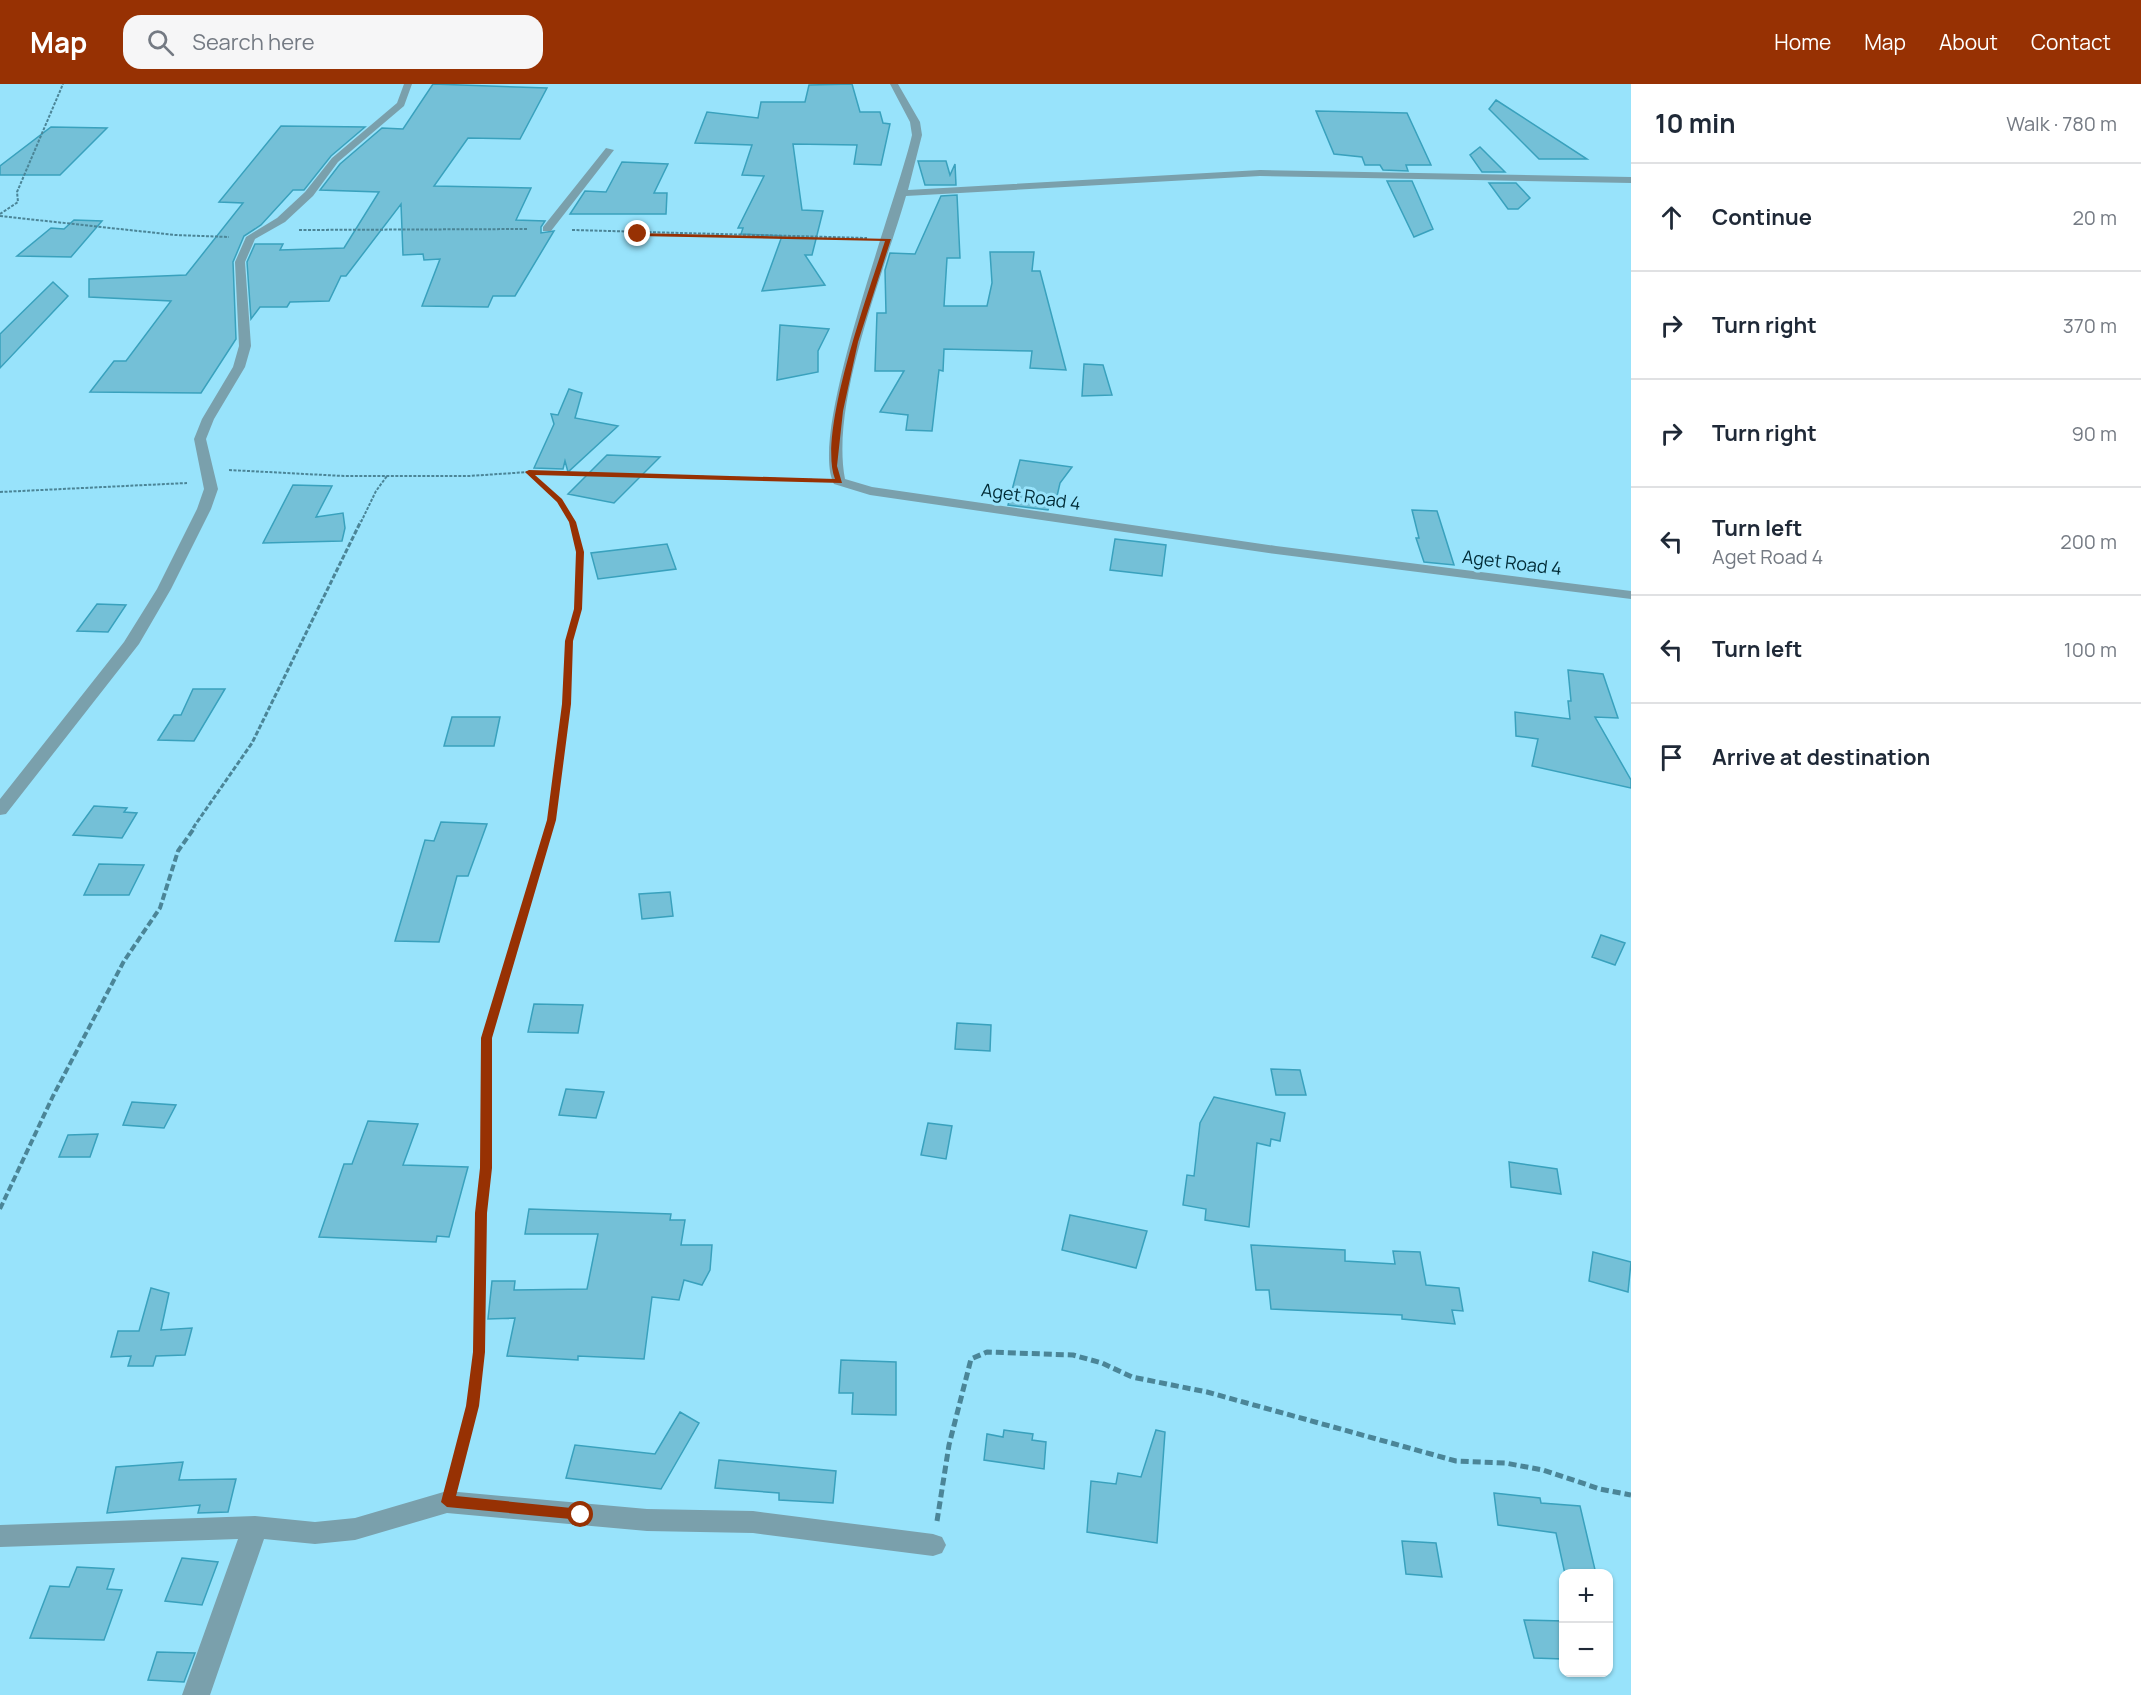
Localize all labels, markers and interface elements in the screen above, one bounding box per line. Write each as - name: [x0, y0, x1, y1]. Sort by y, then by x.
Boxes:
- search box: [123, 15, 543, 69]
- text: Map: [30, 23, 87, 61]
- icon: search: [144, 26, 177, 59]
- text: Search here: [192, 27, 315, 57]
- text: Home: [1774, 28, 1831, 56]
- text: Map: [1864, 28, 1906, 56]
- text: About: [1939, 28, 1998, 56]
- text: Contact: [2031, 28, 2111, 56]
- text: 10 min: [1655, 105, 1736, 141]
- text: Walk · 780 m: [2006, 110, 2117, 137]
- icon: ahead: [1655, 201, 1688, 234]
- text: Continue: [1712, 202, 1812, 232]
- text: 20 m: [2072, 204, 2117, 231]
- route end: [624, 220, 650, 246]
- icon: right: [1655, 309, 1688, 342]
- text: Turn right: [1712, 310, 1817, 340]
- text: 370 m: [2063, 312, 2117, 339]
- icon: right: [1655, 417, 1688, 450]
- text: Turn right: [1712, 418, 1817, 448]
- text: 90 m: [2071, 420, 2117, 447]
- street label: Aget Road 4: [980, 477, 1082, 515]
- text: Turn left: [1712, 513, 1802, 543]
- icon: left: [1655, 525, 1688, 558]
- text: 200 m: [2060, 528, 2117, 555]
- text: Aget Road 4: [1712, 543, 1823, 570]
- street label: Aget Road 4: [1461, 544, 1563, 580]
- icon: left: [1655, 633, 1688, 666]
- text: Turn left: [1712, 634, 1802, 664]
- text: 100 m: [2064, 636, 2117, 663]
- icon: arrive: [1655, 741, 1688, 774]
- text: Arrive at destination: [1712, 742, 1930, 772]
- route start: [567, 1501, 593, 1527]
- map controls: [1559, 1569, 1613, 1677]
- button: +: [1559, 1569, 1613, 1623]
- button: −: [1559, 1623, 1613, 1677]

